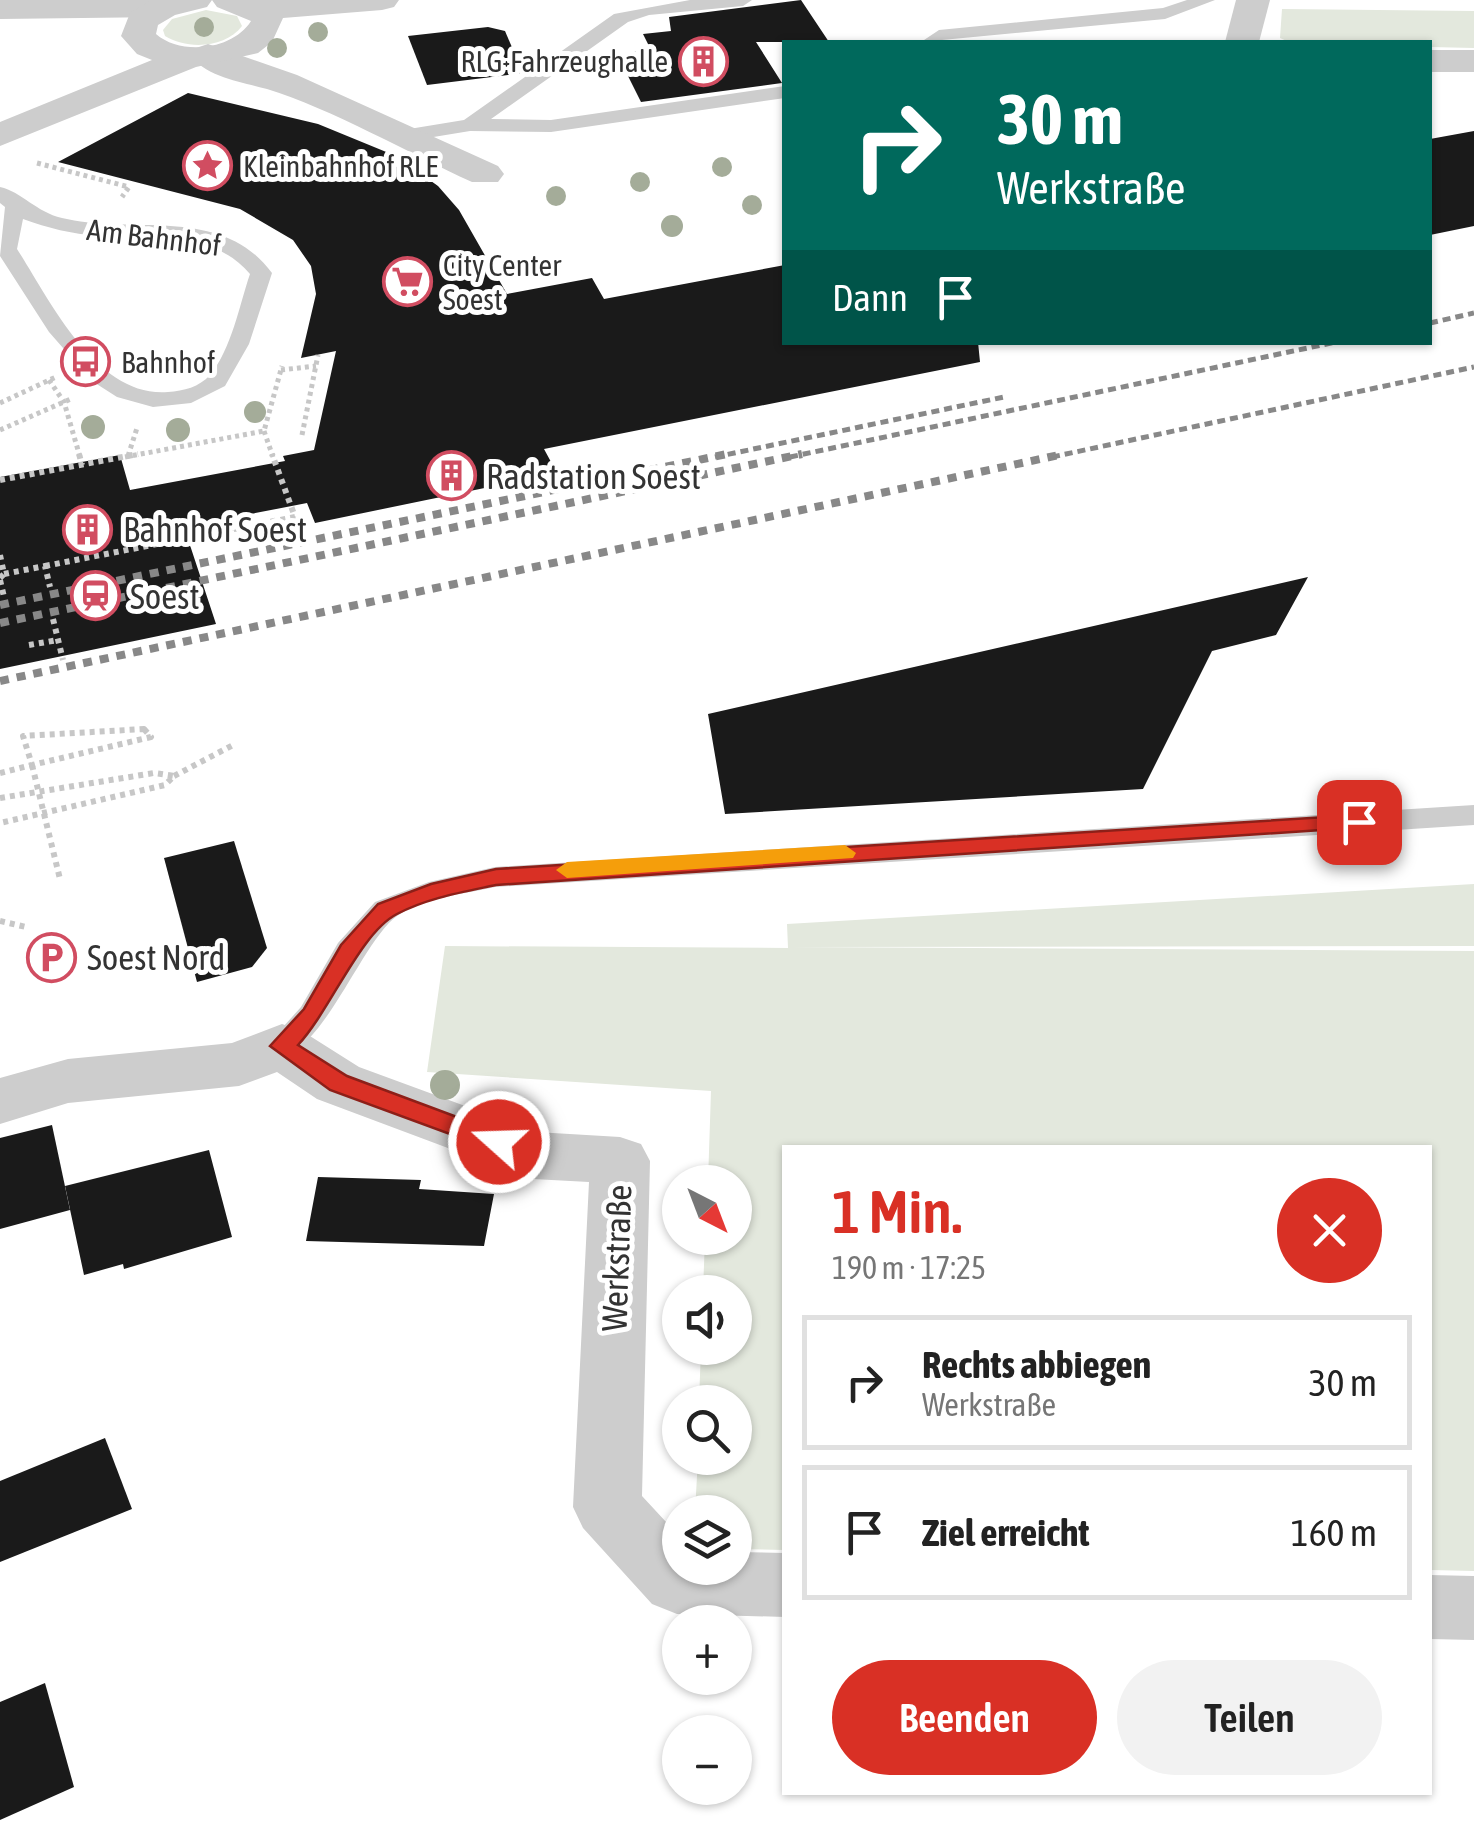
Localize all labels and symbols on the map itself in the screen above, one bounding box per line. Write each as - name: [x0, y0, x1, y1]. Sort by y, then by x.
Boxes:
- building icon: RLG-Fahrzeughalle: [677, 35, 729, 87]
- place label: RLG-Fahrzeughalle: [461, 44, 668, 78]
- place icon: Kleinbahnhof RLE: [182, 140, 234, 192]
- place label: Kleinbahnhof RLE: [243, 149, 438, 183]
- street label: Am Bahnhof: [85, 212, 223, 262]
- place label: City Center Soest: [443, 248, 562, 316]
- supermarket icon: City Center Soest: [382, 256, 434, 308]
- bus stop icon: Bahnhof: [60, 336, 112, 388]
- place label: Bahnhof: [121, 345, 215, 379]
- building icon: Radstation Soest: [425, 450, 477, 502]
- place label: Radstation Soest: [486, 456, 701, 496]
- building icon: Bahnhof Soest: [62, 503, 114, 555]
- place label: Bahnhof Soest: [123, 509, 307, 549]
- station icon: Soest: [69, 570, 121, 622]
- place label: Soest: [130, 576, 199, 616]
- pin: [1317, 780, 1402, 865]
- parking icon: Soest Nord: [26, 931, 78, 983]
- place label: Soest Nord: [87, 937, 225, 977]
- position arrow: [447, 1090, 551, 1194]
- north arrow: [662, 1165, 752, 1255]
- street label: Werkstraße: [593, 1184, 639, 1332]

